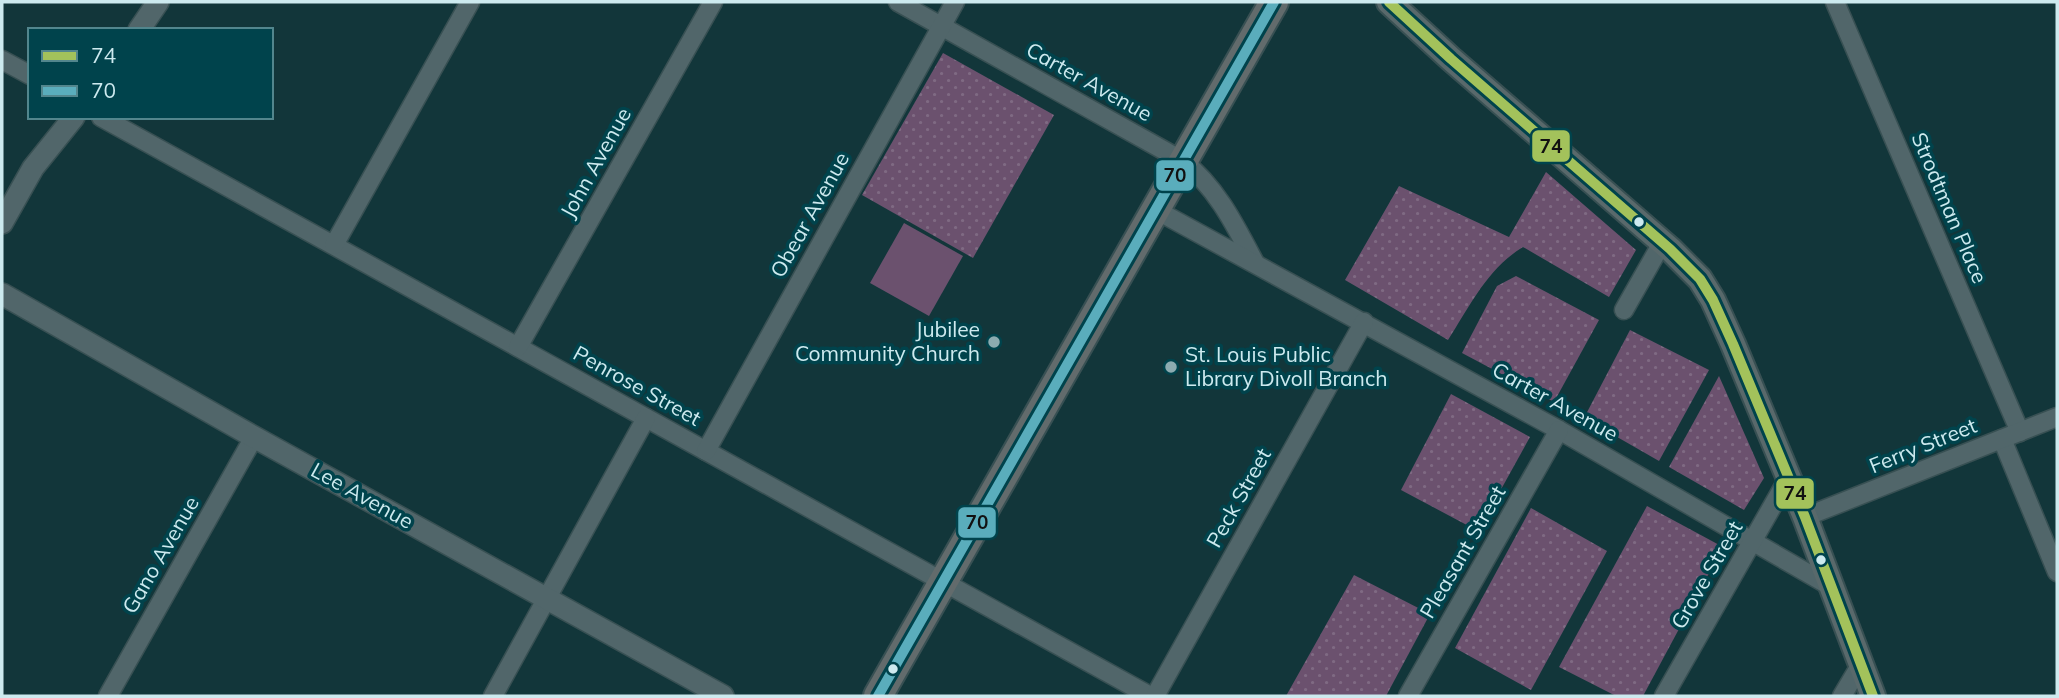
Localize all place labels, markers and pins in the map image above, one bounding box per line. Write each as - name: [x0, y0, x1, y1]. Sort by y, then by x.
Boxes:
- unlabelled marker: [1632, 215, 1646, 229]
- place label: Jubilee Community Church: [795, 316, 980, 366]
- marker: Jubilee Community Church: [986, 334, 1002, 350]
- place label: St. Louis Public Library Divoll Branch: [1185, 341, 1388, 391]
- marker: St. Louis Public Library Divoll Branch: [1163, 359, 1179, 375]
- unlabelled marker: [1814, 553, 1828, 567]
- unlabelled marker: [886, 662, 900, 676]

